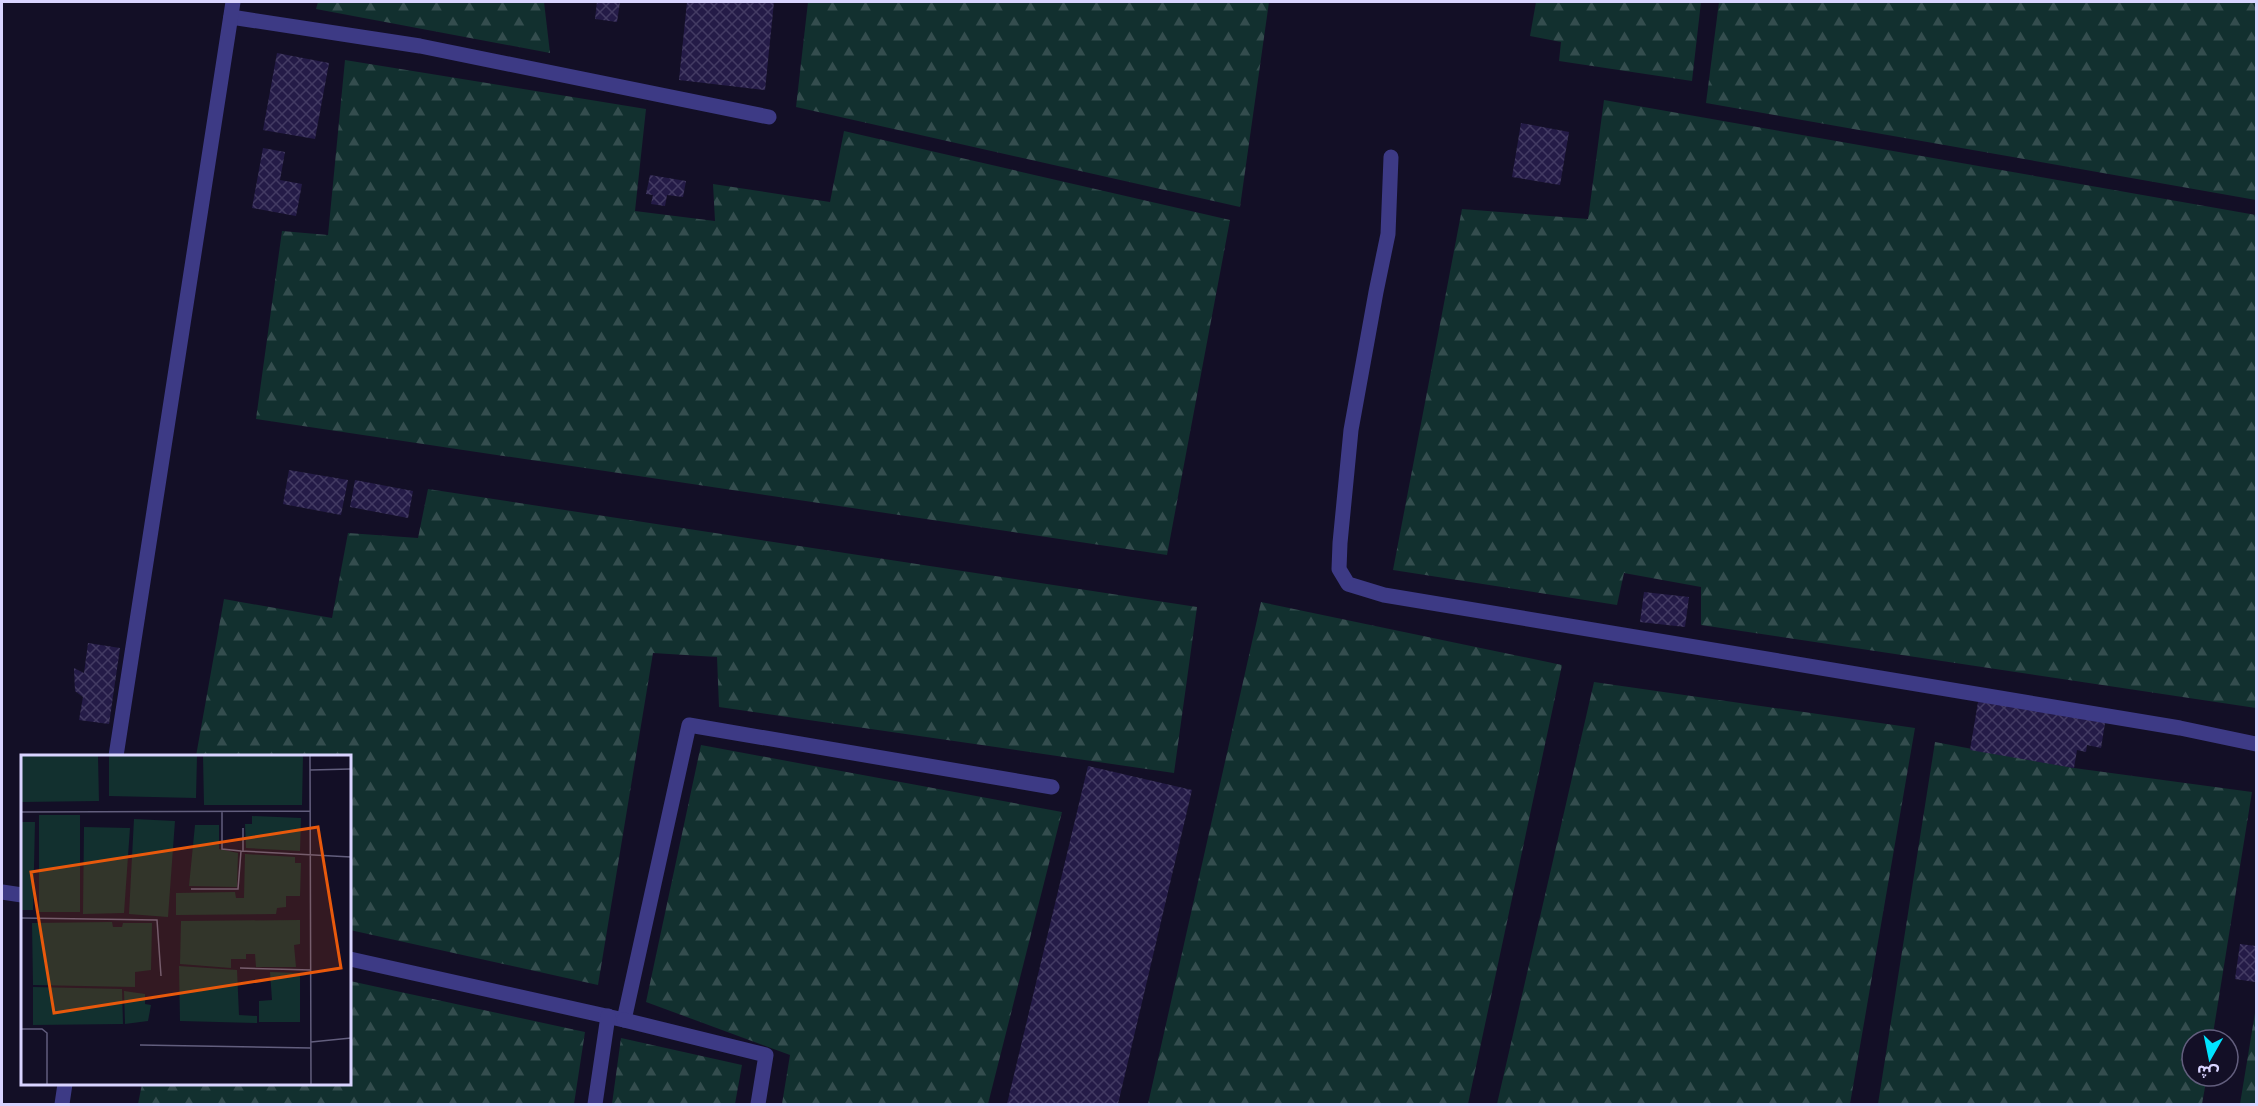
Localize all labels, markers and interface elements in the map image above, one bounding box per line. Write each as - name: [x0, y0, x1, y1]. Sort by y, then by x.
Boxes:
- inset map: [21, 755, 351, 1085]
- north arrow: [2180, 1028, 2240, 1088]
- text: ش: [2195, 1060, 2220, 1083]

